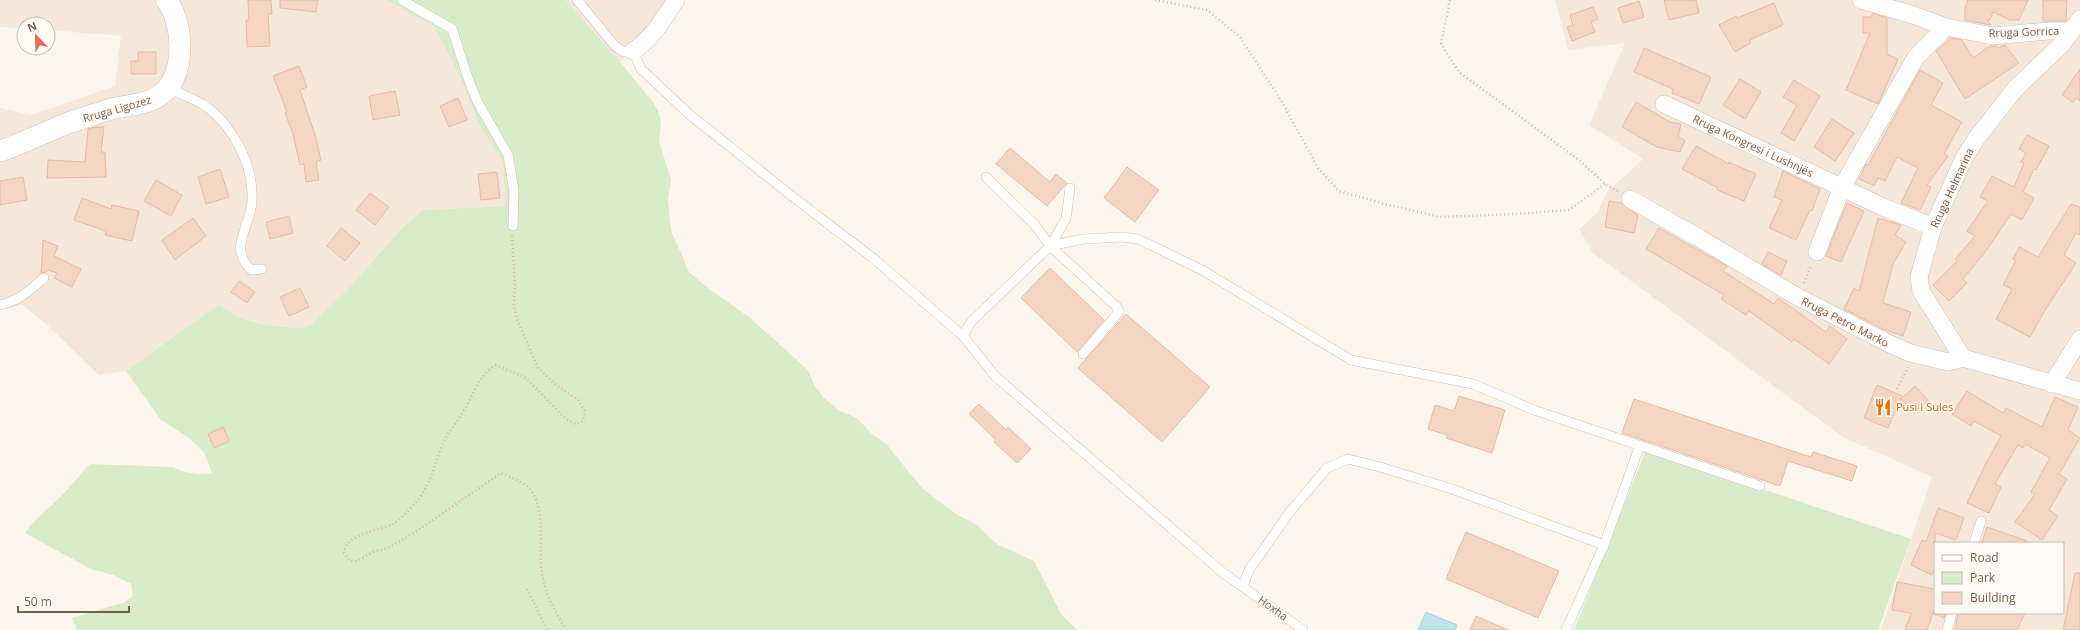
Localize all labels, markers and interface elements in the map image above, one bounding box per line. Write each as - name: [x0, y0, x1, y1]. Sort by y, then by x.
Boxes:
- north arrow: [16, 16, 56, 56]
- text: N: [25, 18, 39, 35]
- street label: Rruga Gorrica: [1988, 23, 2060, 40]
- street label: Rruga Ligozez: [81, 92, 153, 125]
- street label: Rruga Kongresi i Lushnjës: [1690, 111, 1816, 180]
- street label: Rruga Helmarina: [1926, 145, 1977, 230]
- street label: Rruga Petro Marko: [1799, 293, 1892, 350]
- restaurant icon: Pusi I Sules: [1873, 397, 1893, 417]
- place label: Pusi I Sules: [1896, 399, 1953, 414]
- legend: [1934, 542, 2064, 614]
- text: Road: [1970, 549, 1999, 566]
- text: Park: [1970, 569, 1996, 586]
- scale bar: [18, 588, 129, 614]
- text: Building: [1970, 589, 2016, 606]
- street label: Hoxha: [1255, 592, 1291, 623]
- text: 50 m: [24, 593, 52, 610]

